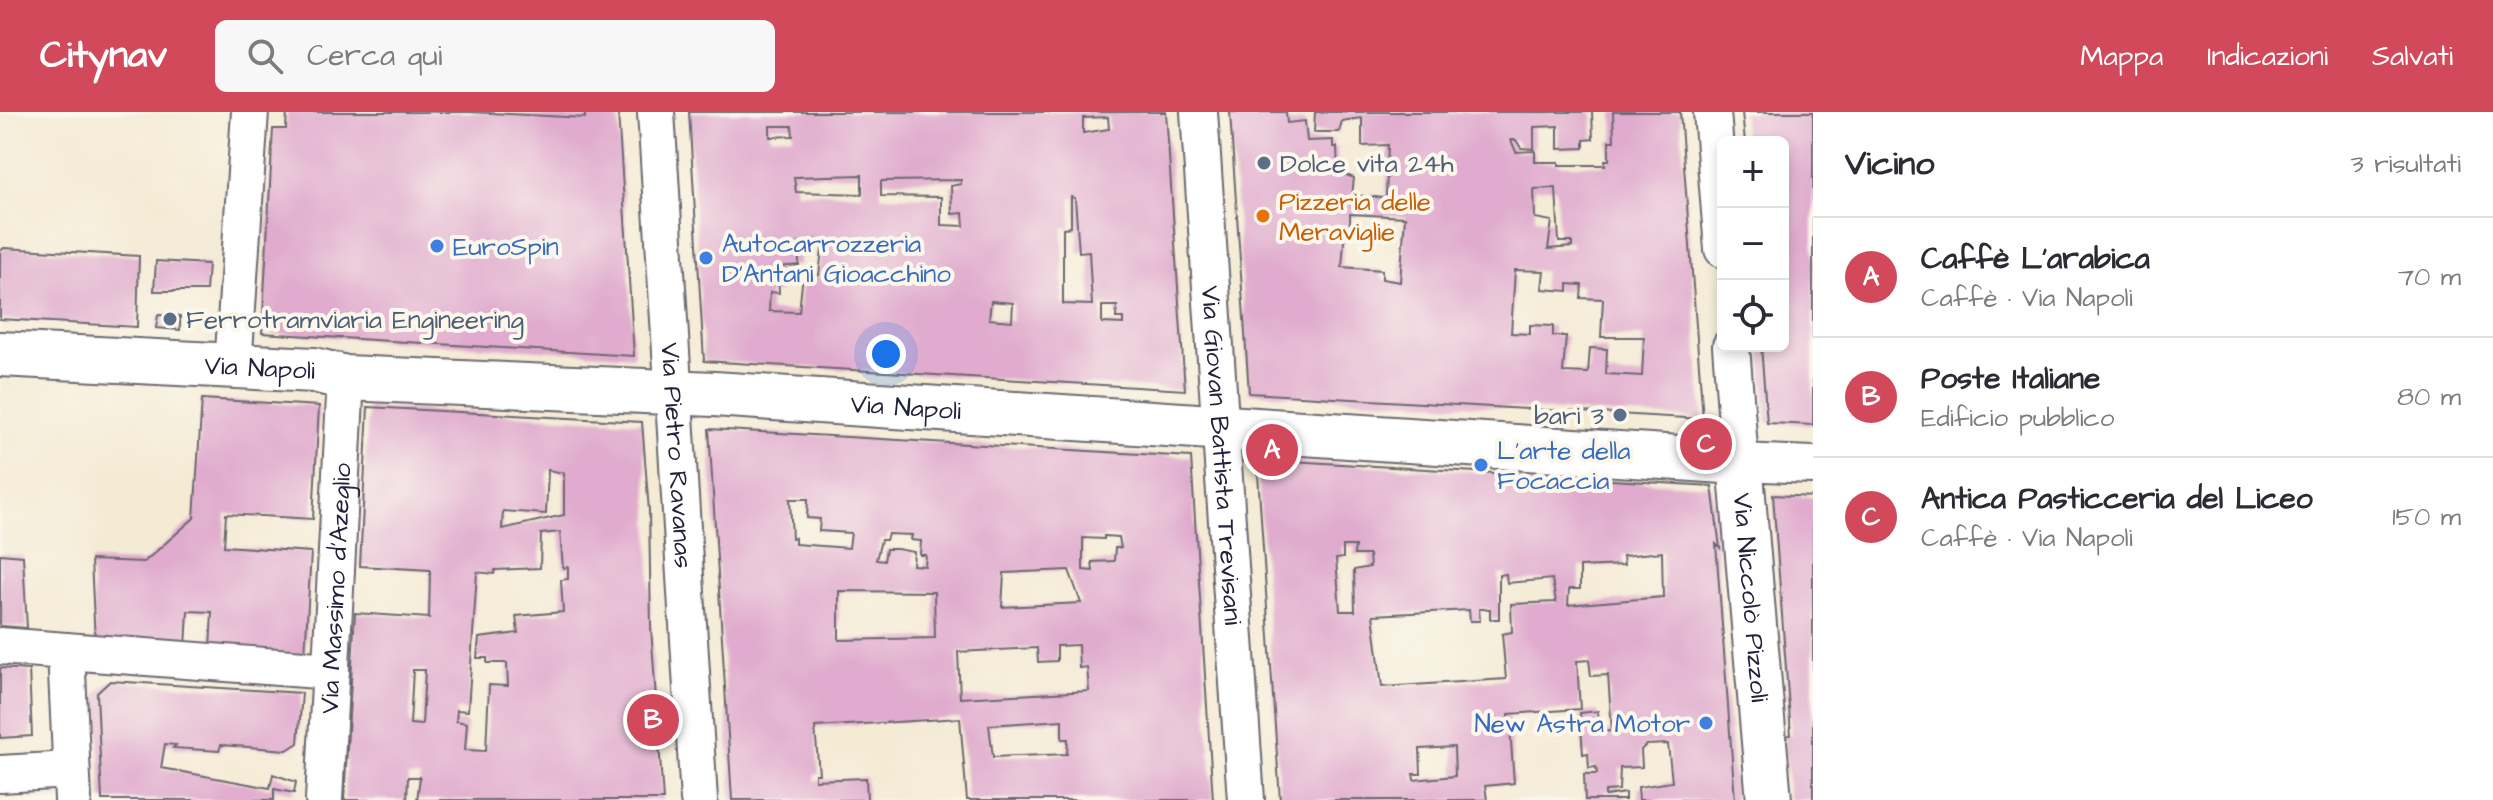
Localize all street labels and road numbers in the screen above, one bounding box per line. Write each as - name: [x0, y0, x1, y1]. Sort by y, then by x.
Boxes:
- street label: Via Giovan Battista Trevisani: [1192, 285, 1251, 626]
- street label: Via Pietro Ravanas: [651, 341, 701, 569]
- street label: Via Napoli: [203, 347, 316, 389]
- street label: Via Napoli: [849, 386, 962, 429]
- street label: Via Massimo d'Azeglio: [312, 462, 361, 715]
- street label: Via Niccolò Pizzoli: [1724, 492, 1778, 704]

